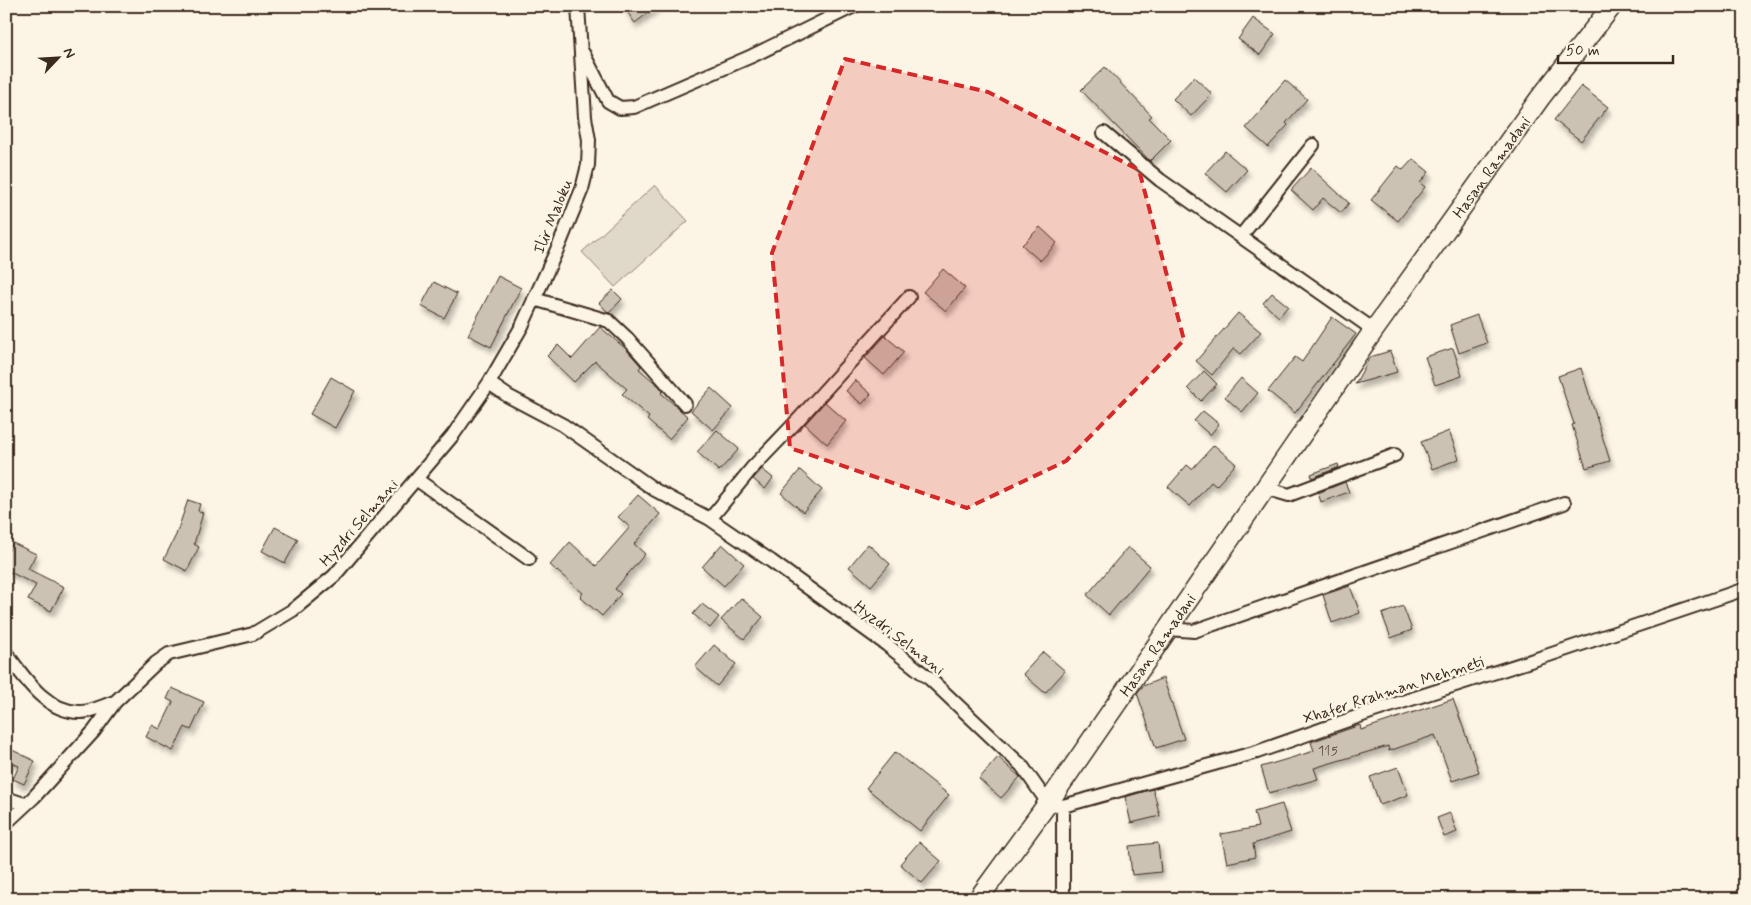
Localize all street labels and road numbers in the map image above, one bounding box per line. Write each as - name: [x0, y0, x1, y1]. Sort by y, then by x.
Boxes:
- street label: Hasan Ramadani: [1448, 112, 1536, 223]
- street label: Ilir Maloku: [529, 176, 578, 257]
- street label: Hyzdri Selmani: [315, 474, 403, 571]
- street label: Hasan Ramadani: [1115, 590, 1201, 701]
- street label: Hyzdri Selmani: [849, 596, 949, 680]
- street label: Xhafer Rrahman Mehmeti: [1301, 651, 1486, 730]

